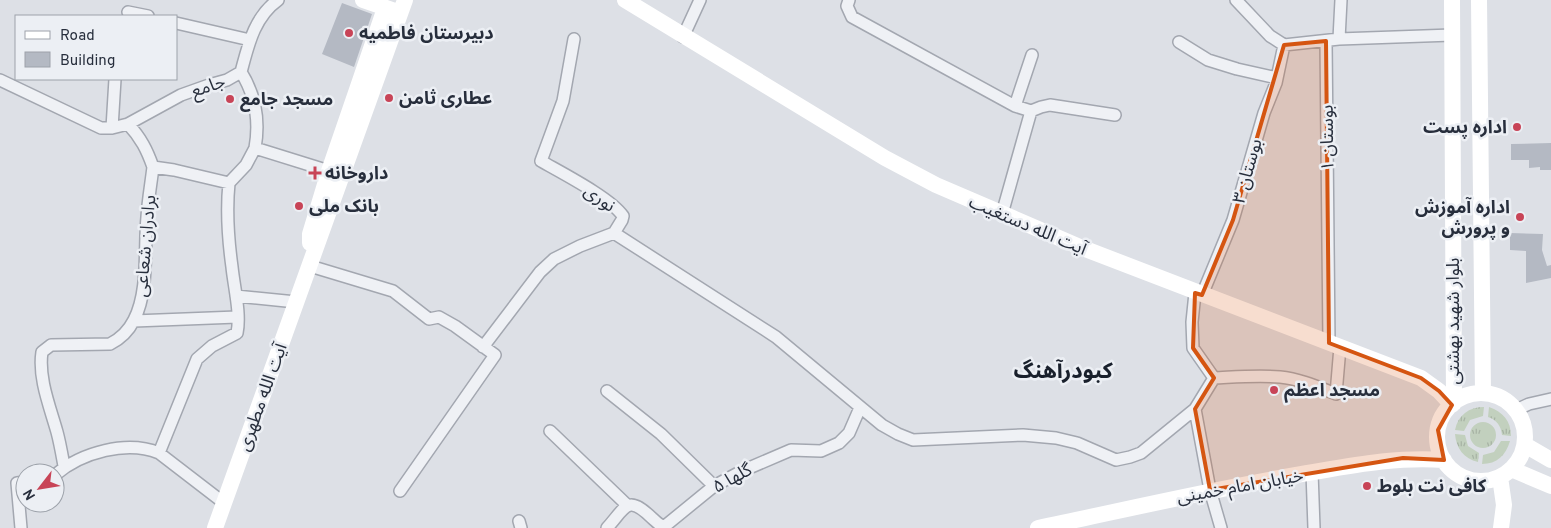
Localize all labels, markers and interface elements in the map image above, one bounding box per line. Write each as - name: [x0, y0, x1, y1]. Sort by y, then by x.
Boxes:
- legend: [15, 15, 178, 80]
- place label: دبیرستان فاطمیه: [359, 23, 494, 46]
- text: Road: [60, 27, 95, 46]
- marker: دبیرستان فاطمیه: [343, 27, 355, 39]
- text: Building: [60, 52, 115, 71]
- street label: جامع: [188, 71, 229, 105]
- place label: عطاری ثامن: [399, 88, 492, 111]
- place label: مسجد جامع: [240, 89, 333, 112]
- marker: عطاری ثامن: [383, 92, 395, 104]
- marker: مسجد جامع: [224, 93, 236, 105]
- street label: بوستان ۱: [1316, 105, 1341, 171]
- place label: اداره پست: [1423, 117, 1507, 140]
- marker: اداره پست: [1511, 121, 1523, 133]
- street label: بوستان ۳: [1228, 136, 1269, 206]
- place label: داروخانه: [325, 163, 388, 186]
- marker: داروخانه: [309, 167, 321, 179]
- street label: نوری: [579, 180, 620, 218]
- street label: آیت الله دستغیب: [965, 191, 1091, 262]
- street label: برادران شعاعی: [131, 194, 162, 298]
- place label: بانک ملی: [309, 196, 379, 219]
- place label: اداره آموزش و پرورش: [1415, 196, 1510, 241]
- marker: بانک ملی: [293, 200, 305, 212]
- marker: اداره آموزش و پرورش: [1514, 211, 1526, 223]
- street label: بلوار شهید بهشتی: [1443, 258, 1466, 384]
- street label: آیت الله مطهری: [233, 340, 294, 455]
- district label: کبودرآهنگ: [1013, 358, 1114, 386]
- place label: مسجد اعظم: [1284, 380, 1380, 403]
- marker: مسجد اعظم: [1268, 384, 1280, 396]
- street label: گلها ۵: [709, 459, 757, 499]
- north arrow: [15, 463, 65, 513]
- street label: خیابان امام خمینی: [1175, 465, 1306, 511]
- place label: کافی نت بلوط: [1377, 476, 1487, 499]
- marker: کافی نت بلوط: [1361, 480, 1373, 492]
- text: N: [20, 485, 40, 503]

